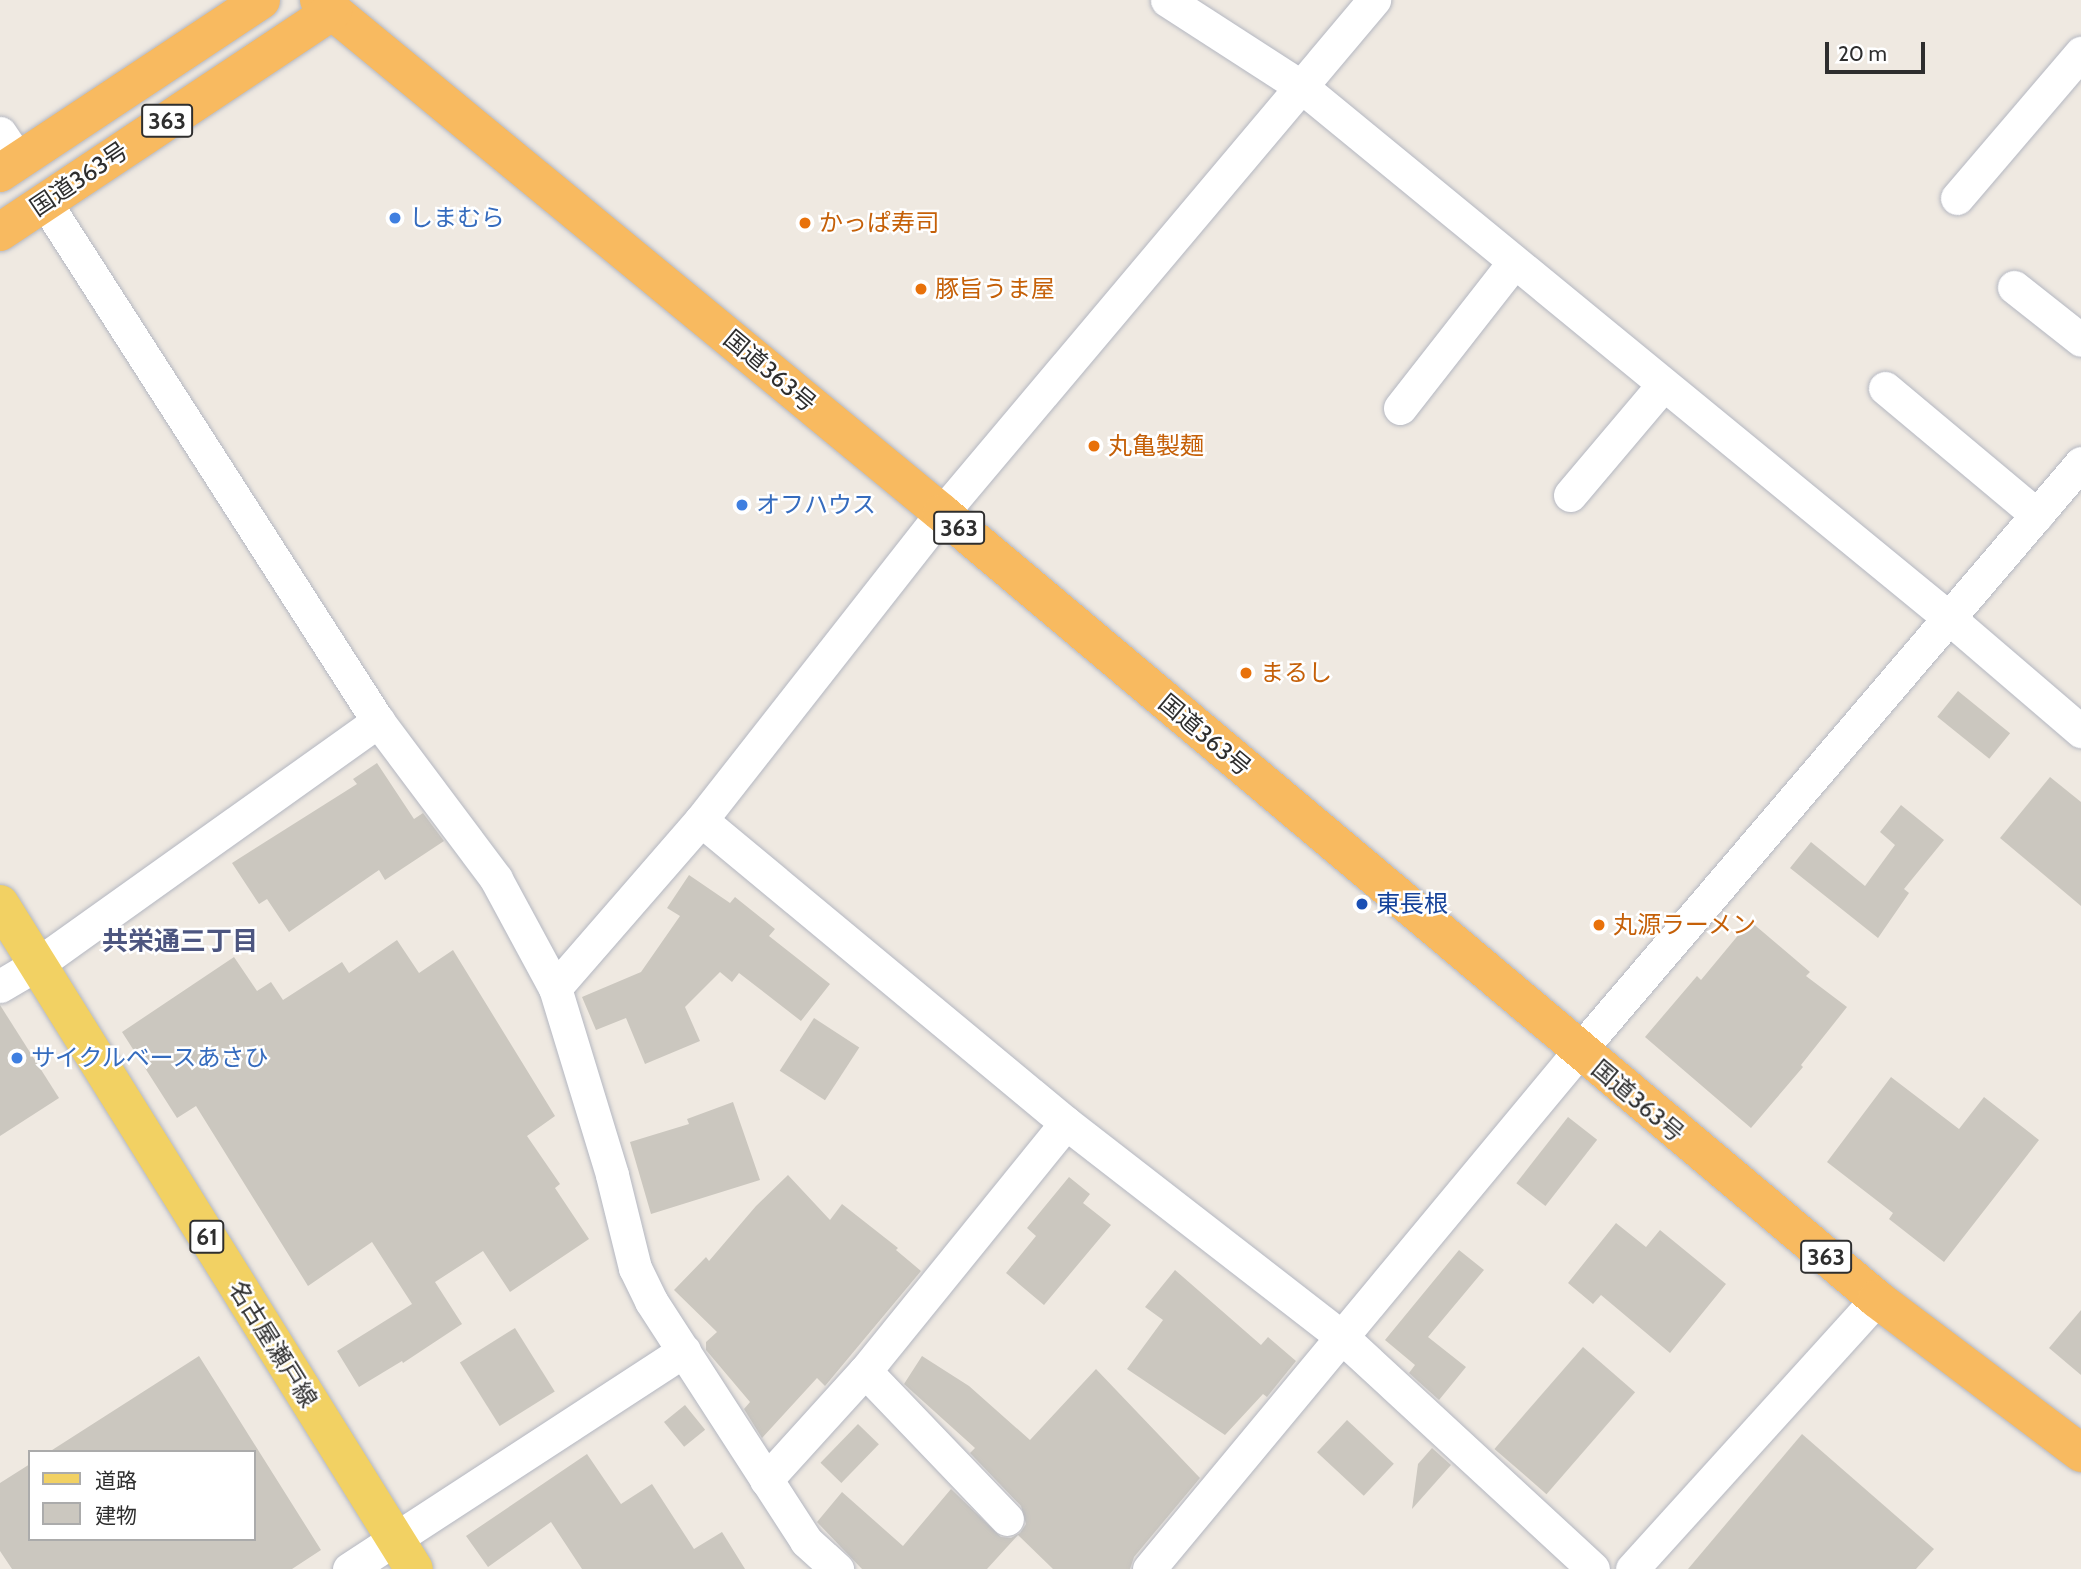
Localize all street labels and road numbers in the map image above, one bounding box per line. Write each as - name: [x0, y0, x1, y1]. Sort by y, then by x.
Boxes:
- road number: 363: [141, 102, 193, 140]
- street label: 国道363号: [25, 136, 133, 222]
- street label: 国道363号: [718, 324, 822, 418]
- road number: 363: [933, 508, 985, 548]
- street label: 国道363号: [1153, 688, 1257, 782]
- street label: 国道363号: [1586, 1054, 1690, 1148]
- road number: 61: [188, 1218, 226, 1256]
- road number: 363: [1800, 1238, 1852, 1276]
- street label: 名古屋瀬戸線: [223, 1275, 323, 1413]

